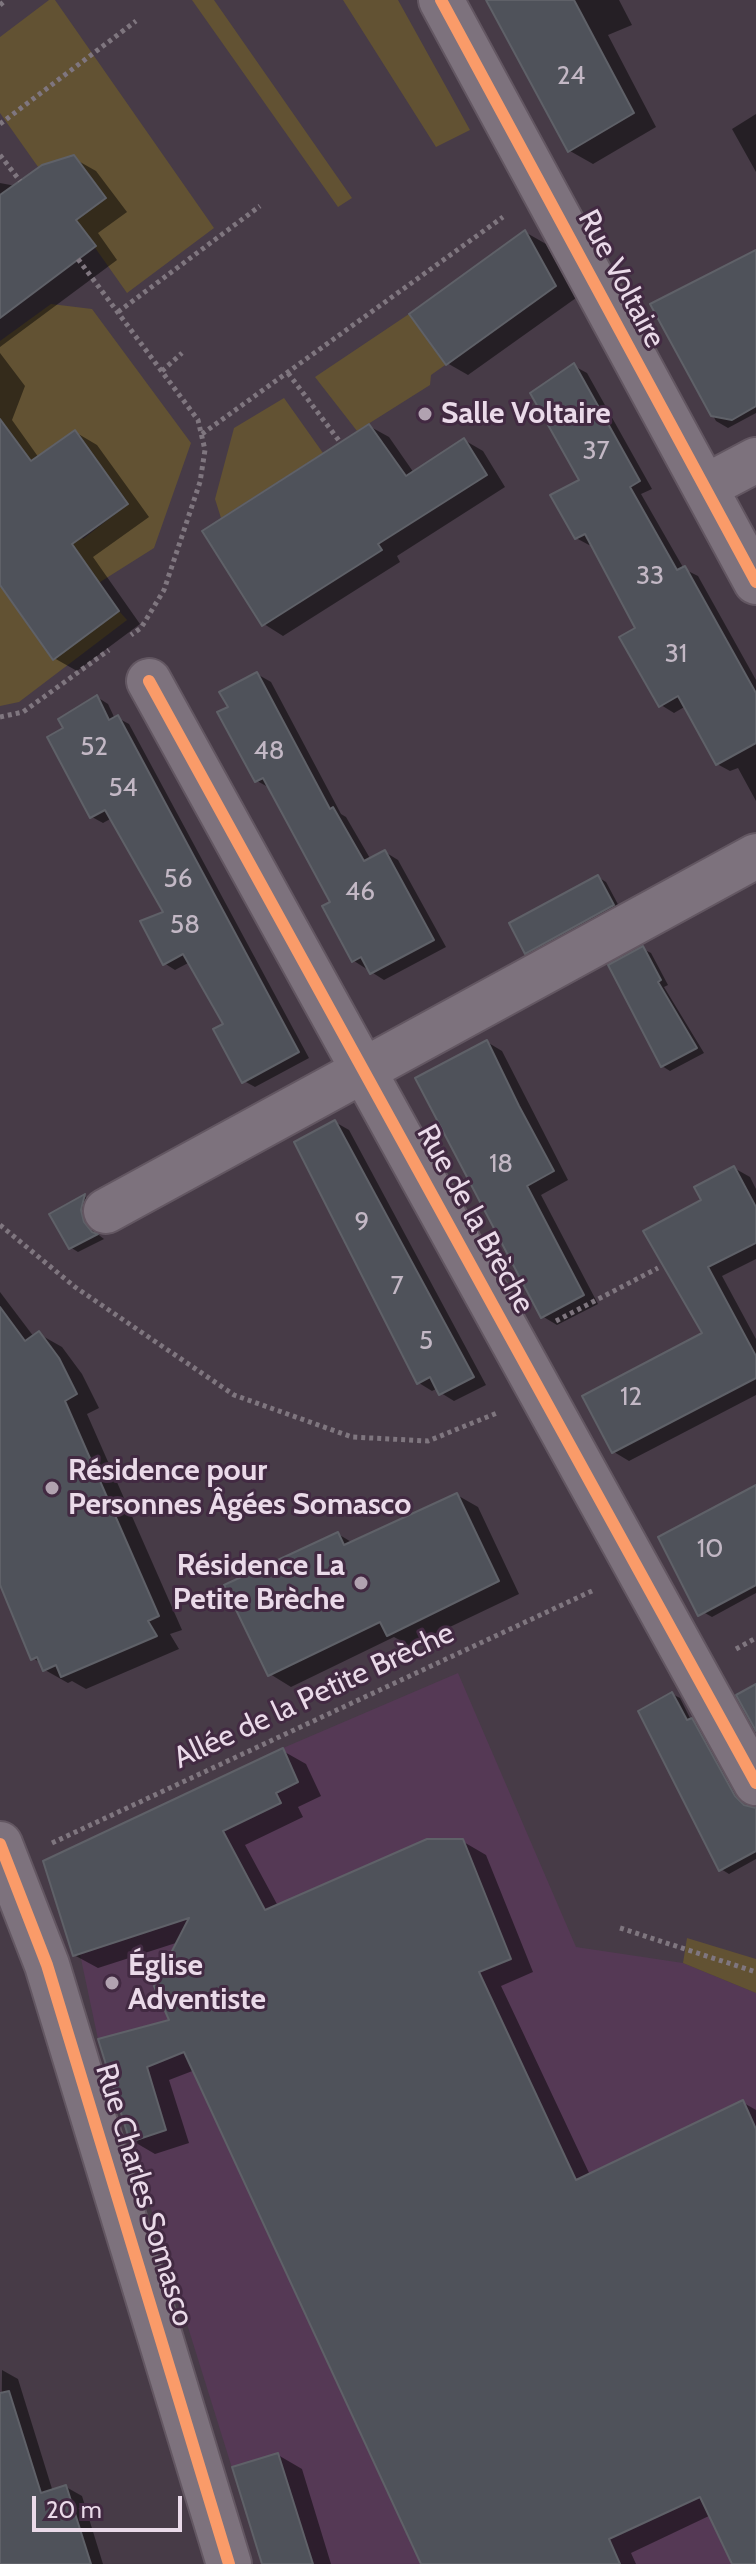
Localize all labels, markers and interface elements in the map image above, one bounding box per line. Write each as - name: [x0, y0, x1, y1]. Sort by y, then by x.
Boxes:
- house number: 24: [557, 60, 585, 92]
- street label: Rue Voltaire: [570, 204, 672, 354]
- place label: Salle Voltaire: [441, 396, 611, 432]
- marker: Salle Voltaire: [416, 405, 434, 423]
- house number: 37: [582, 435, 610, 467]
- house number: 33: [636, 560, 664, 592]
- house number: 31: [665, 638, 687, 670]
- house number: 52: [80, 731, 108, 763]
- house number: 48: [254, 735, 284, 767]
- house number: 54: [108, 772, 138, 804]
- house number: 56: [164, 863, 192, 895]
- house number: 46: [345, 876, 375, 908]
- house number: 58: [170, 909, 200, 941]
- street label: Rue de la Brèche: [408, 1118, 542, 1320]
- house number: 18: [489, 1148, 513, 1180]
- house number: 9: [355, 1206, 369, 1238]
- house number: 7: [390, 1270, 404, 1302]
- house number: 5: [419, 1325, 433, 1357]
- house number: 12: [620, 1381, 642, 1413]
- place label: Résidence pour Personnes Âgées Somasco: [68, 1453, 411, 1524]
- marker: Résidence pour Personnes Âgées Somasco: [43, 1479, 61, 1497]
- house number: 10: [697, 1533, 723, 1565]
- place label: Résidence La Petite Brèche: [173, 1548, 345, 1618]
- marker: Résidence La Petite Brèche: [352, 1574, 370, 1592]
- street label: Allée de la Petite Brèche: [168, 1615, 460, 1777]
- place label: Église Adventiste: [128, 1948, 266, 2018]
- marker: Église Adventiste: [103, 1974, 121, 1992]
- street label: Rue Charles Somasco: [87, 2059, 201, 2331]
- scale bar: [36, 2480, 186, 2530]
- text: 20 m: [46, 2495, 102, 2524]

